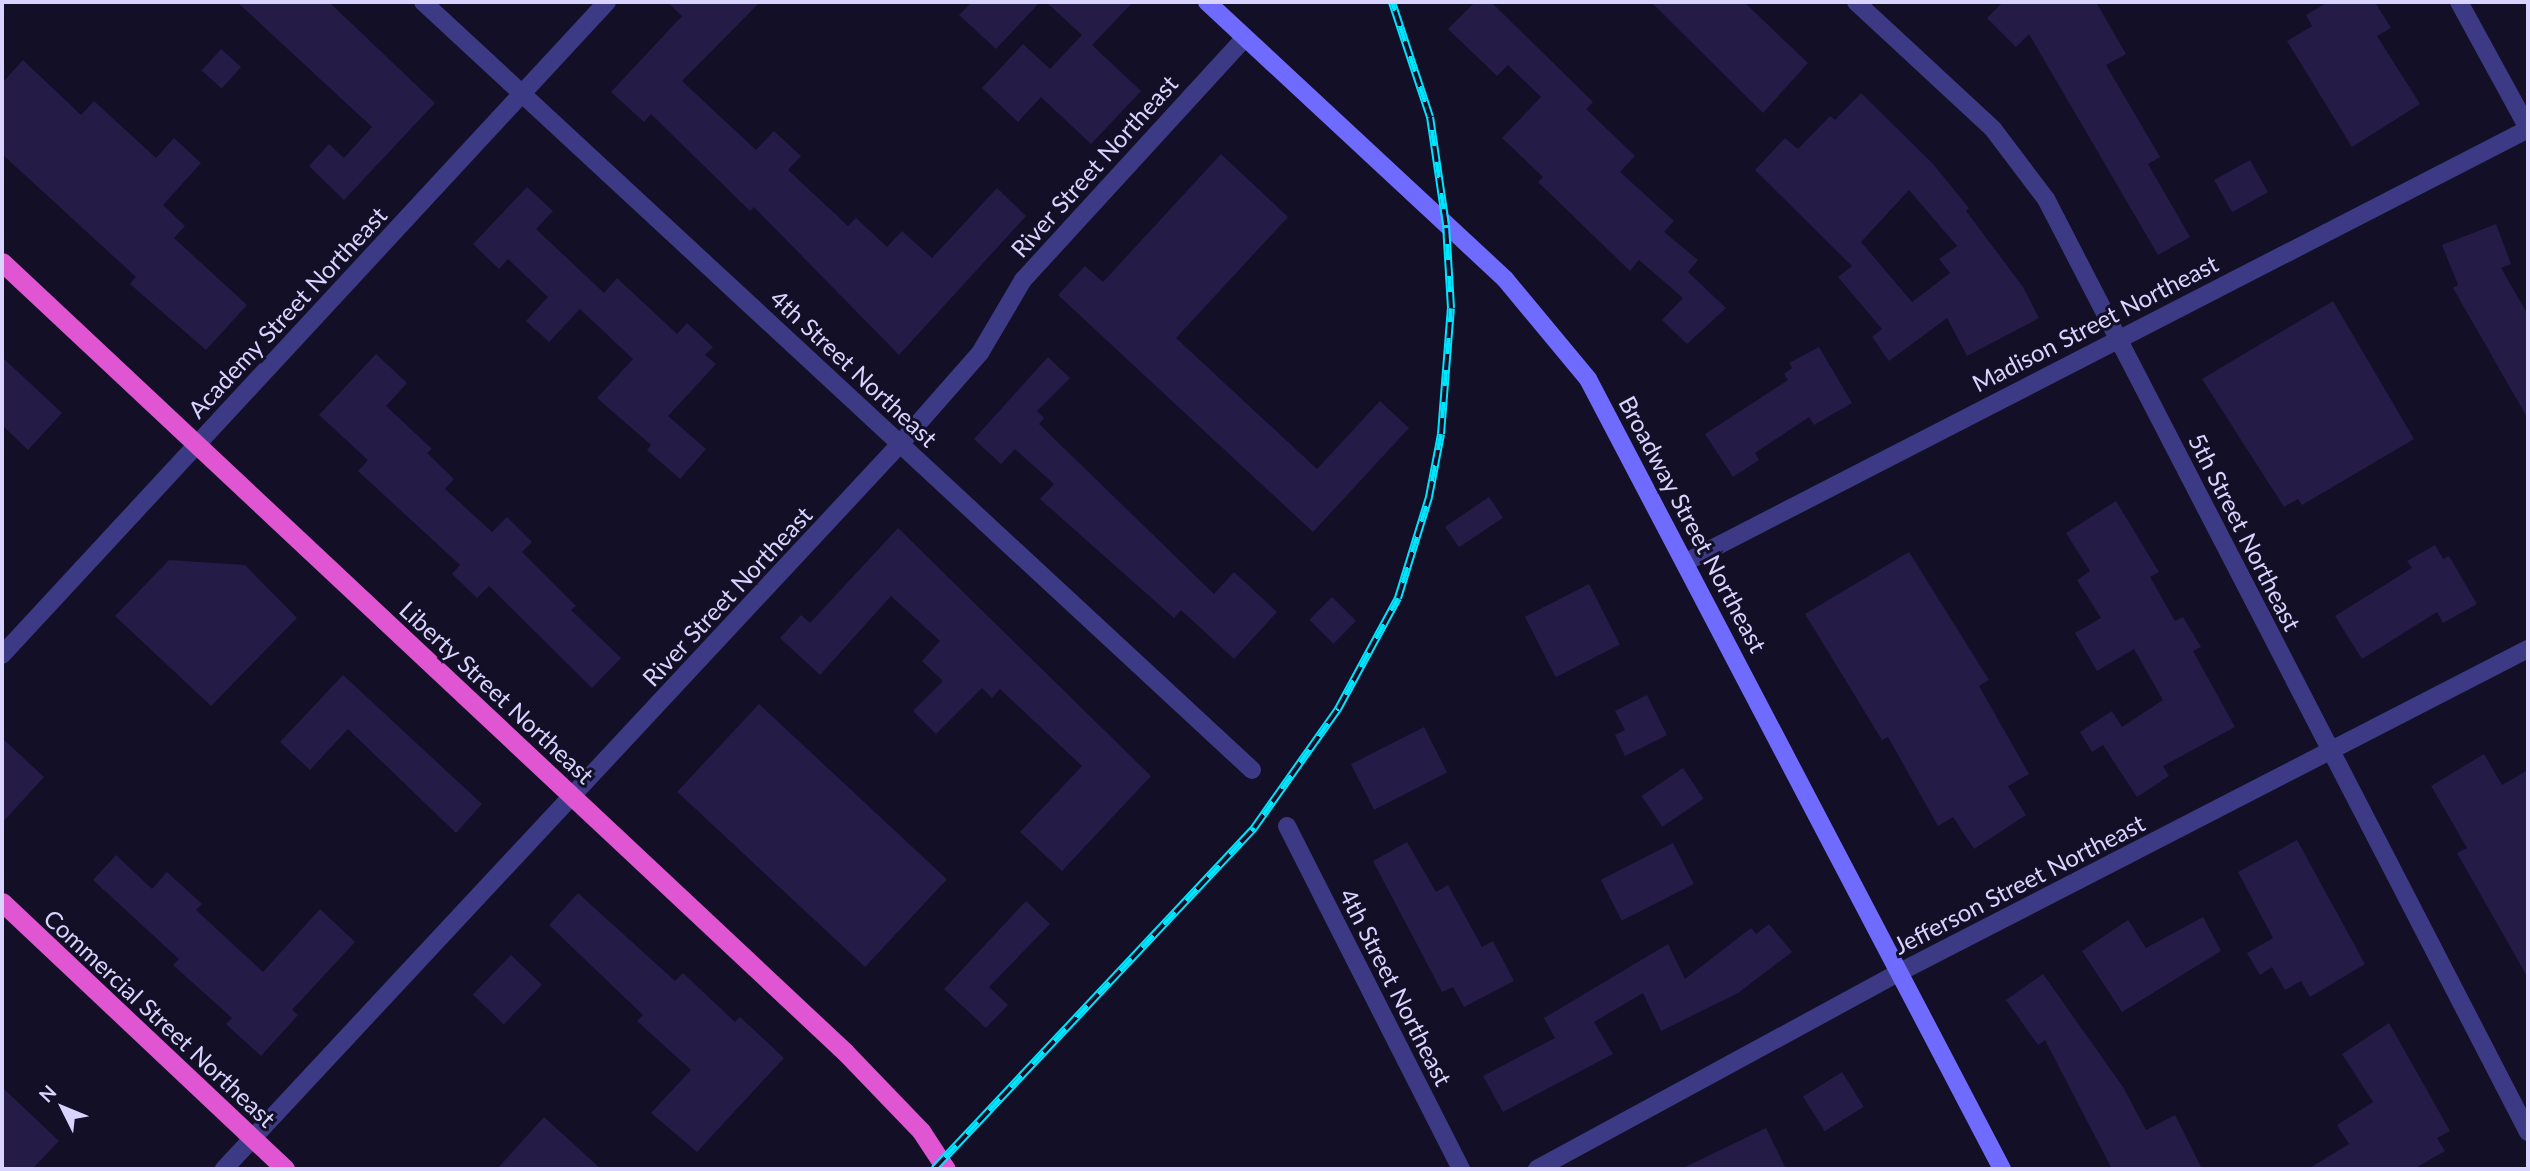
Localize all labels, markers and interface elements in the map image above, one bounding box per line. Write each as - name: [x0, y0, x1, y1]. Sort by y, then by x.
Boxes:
- street label: River Street Northeast: [1005, 69, 1183, 263]
- street label: Academy Street Northeast: [181, 200, 393, 424]
- street label: Madison Street Northeast: [1967, 248, 2223, 398]
- street label: 4th Street Northeast: [765, 283, 943, 453]
- street label: Broadway Street Northeast: [1613, 391, 1773, 657]
- street label: 5th Street Northeast: [2183, 429, 2307, 635]
- street label: River Street Northeast: [636, 500, 818, 692]
- street label: Liberty Street Northeast: [394, 594, 600, 790]
- street label: Jefferson Street Northeast: [1889, 808, 2149, 960]
- street label: 4th Street Northeast: [1334, 884, 1458, 1090]
- street label: Commercial Street Northeast: [38, 903, 282, 1133]
- north arrow: [28, 1073, 98, 1143]

